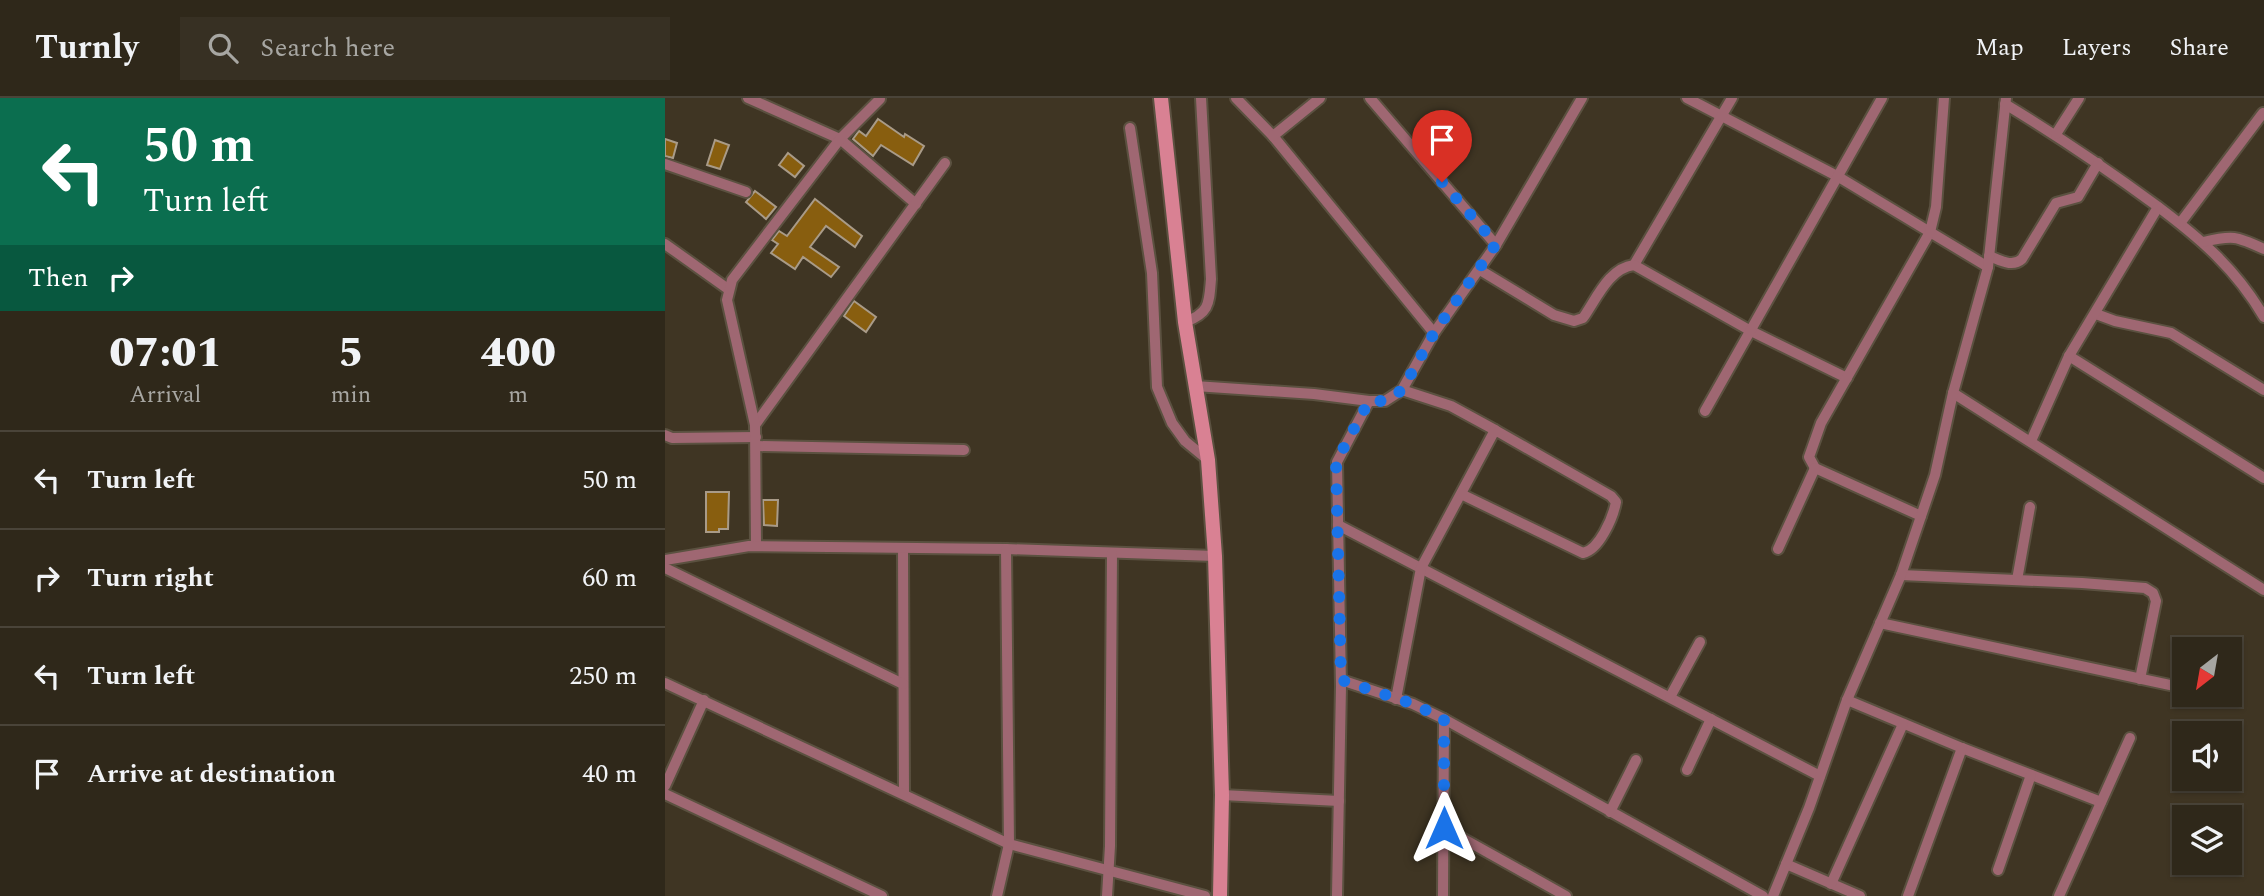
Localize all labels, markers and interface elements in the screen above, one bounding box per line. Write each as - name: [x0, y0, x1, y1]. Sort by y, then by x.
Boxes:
- search box: [180, 17, 670, 80]
- text: Turnly: [35, 23, 138, 73]
- text: Search here: [260, 28, 395, 68]
- icon: search: [204, 29, 242, 67]
- text: Map: [1975, 30, 2024, 66]
- text: Layers: [2062, 30, 2132, 66]
- text: Share: [2170, 30, 2229, 66]
- text: 50 m: [143, 109, 254, 184]
- pin: [1412, 110, 1472, 182]
- icon: arrive: [1423, 121, 1461, 159]
- icon: left: [28, 126, 119, 217]
- text: Turn left: [143, 177, 269, 226]
- text: Then: [28, 258, 88, 298]
- icon: right: [102, 259, 140, 297]
- text: 07:01: [109, 322, 222, 385]
- text: 5: [338, 322, 364, 385]
- text: 400: [480, 322, 556, 385]
- text: Arrival: [130, 378, 201, 413]
- text: min: [331, 378, 371, 413]
- text: m: [508, 378, 528, 413]
- text: Turn left: [87, 460, 195, 500]
- text: 50 m: [582, 460, 637, 500]
- icon: left: [28, 461, 66, 499]
- text: Turn right: [87, 558, 214, 598]
- text: 60 m: [582, 558, 637, 598]
- icon: right: [28, 559, 66, 597]
- north arrow: [2172, 637, 2242, 707]
- map controls: [2172, 637, 2242, 875]
- text: Turn left: [87, 656, 195, 696]
- text: 250 m: [569, 656, 637, 696]
- icon: left: [28, 657, 66, 695]
- button: sound: [2172, 721, 2242, 791]
- text: Arrive at destination: [87, 754, 336, 794]
- text: 40 m: [582, 754, 637, 794]
- icon: arrive: [28, 755, 66, 793]
- position arrow: [1407, 791, 1481, 865]
- button: layers: [2172, 805, 2242, 875]

